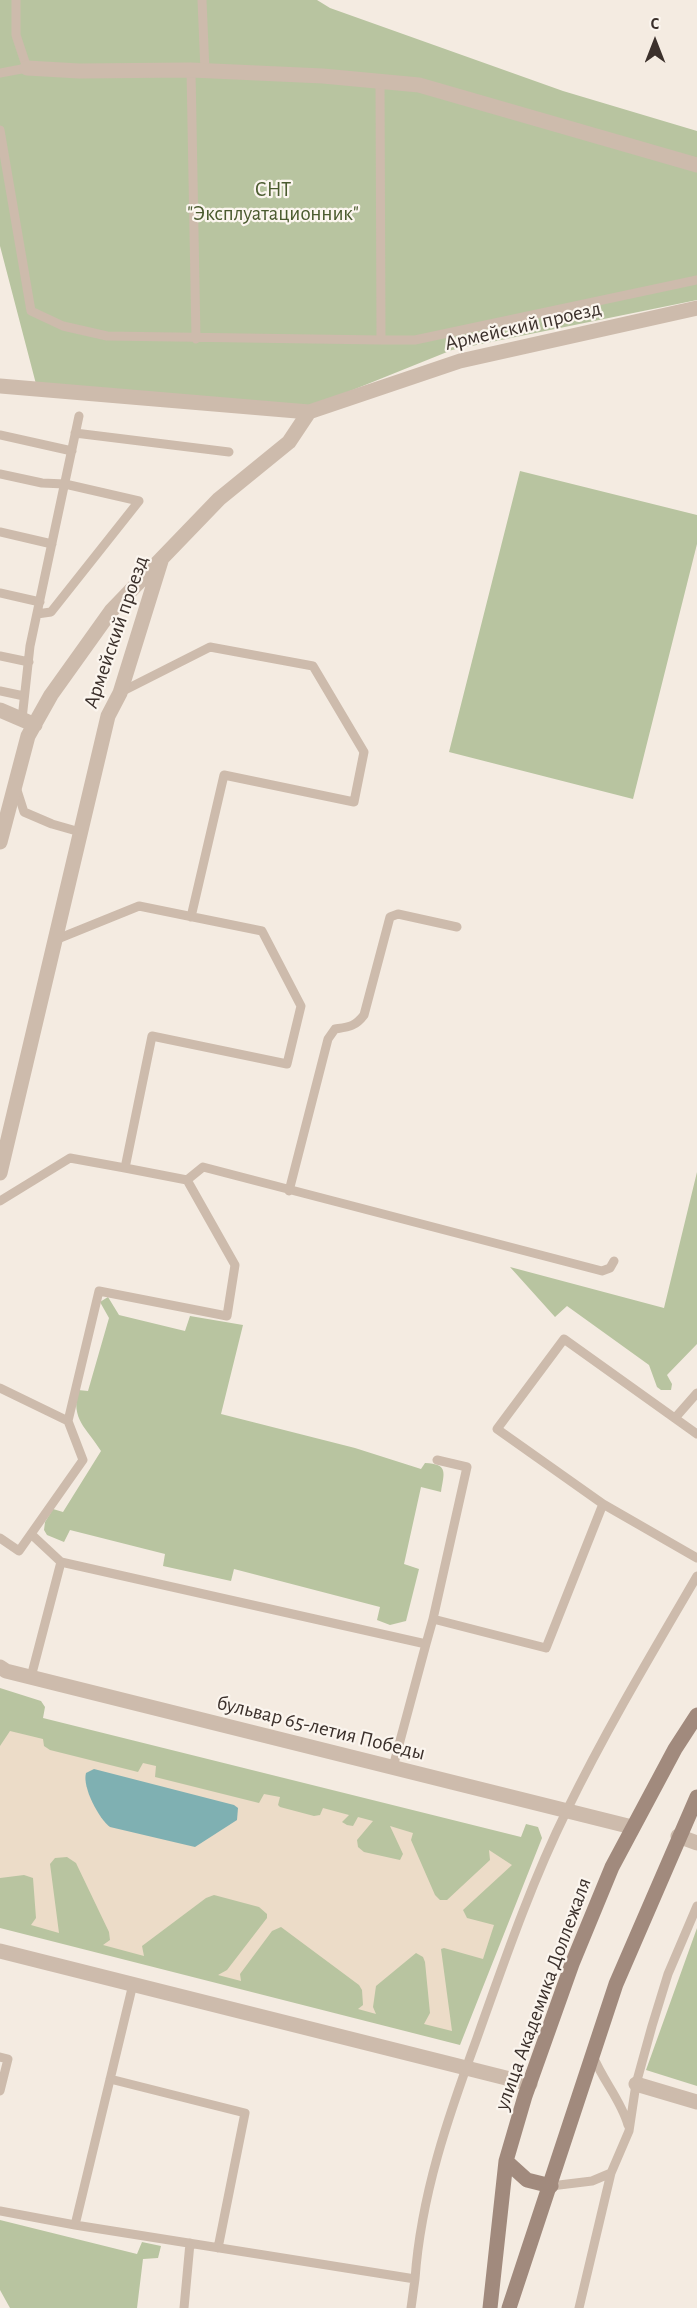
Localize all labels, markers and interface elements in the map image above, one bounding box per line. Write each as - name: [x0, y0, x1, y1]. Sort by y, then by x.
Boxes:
- north arrow: [625, 12, 685, 72]
- text: С: [651, 16, 659, 32]
- park label: СНТ "Эксплуатационник": [187, 177, 359, 227]
- street label: Армейский проезд: [442, 296, 604, 356]
- street label: Армейский проезд: [78, 552, 154, 712]
- street label: бульвар 65-летия Победы: [214, 1690, 428, 1766]
- street label: улица Академика Доллежаля: [489, 1874, 597, 2114]

